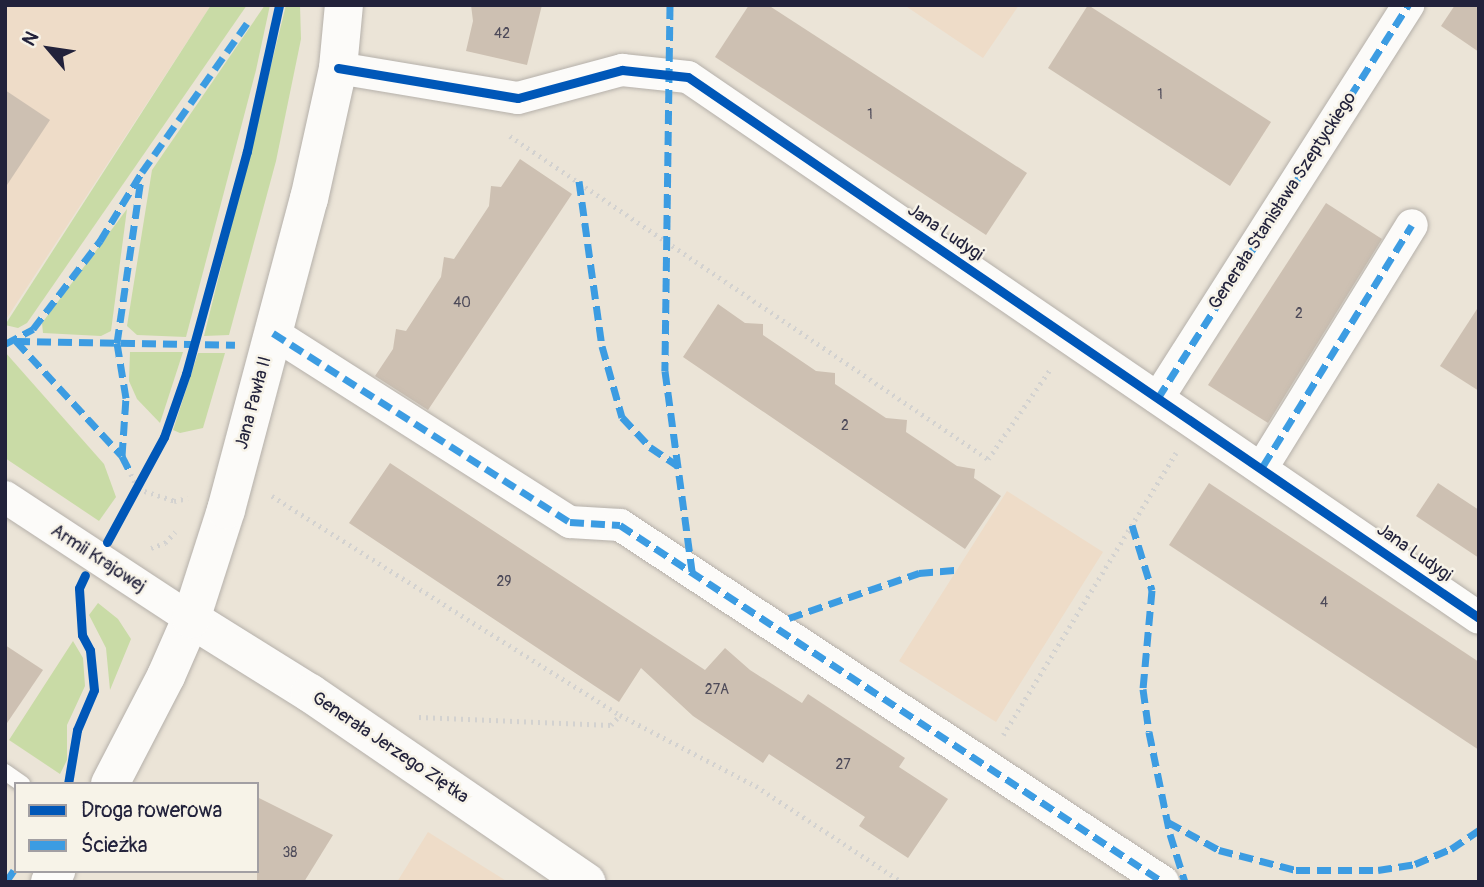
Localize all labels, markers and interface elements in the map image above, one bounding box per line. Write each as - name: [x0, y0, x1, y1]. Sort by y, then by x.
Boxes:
- north arrow: [14, 14, 84, 84]
- house number: 42: [494, 26, 510, 42]
- text: N: [17, 27, 44, 50]
- house number: 1: [1157, 87, 1163, 103]
- street label: Generała Stanisława Szeptyckiego: [1205, 88, 1361, 314]
- house number: 1: [867, 107, 873, 123]
- street label: Jana Ludygi: [903, 200, 987, 266]
- house number: 40: [453, 295, 471, 311]
- house number: 2: [1295, 306, 1303, 322]
- street label: Jana Pawła II: [231, 354, 277, 452]
- house number: 2: [841, 418, 849, 434]
- street label: Jana Ludygi: [1372, 519, 1456, 587]
- street label: Armii Krajowej: [46, 520, 150, 598]
- house number: 29: [496, 574, 512, 590]
- house number: 4: [1320, 595, 1328, 611]
- house number: 27A: [705, 682, 729, 698]
- street label: Generała Jerzego Ziętka: [308, 688, 472, 808]
- house number: 27: [835, 757, 851, 773]
- legend: [14, 782, 259, 873]
- text: Droga rowerowa: [81, 797, 222, 824]
- text: Ścieżka: [81, 832, 148, 859]
- house number: 38: [283, 845, 297, 861]

